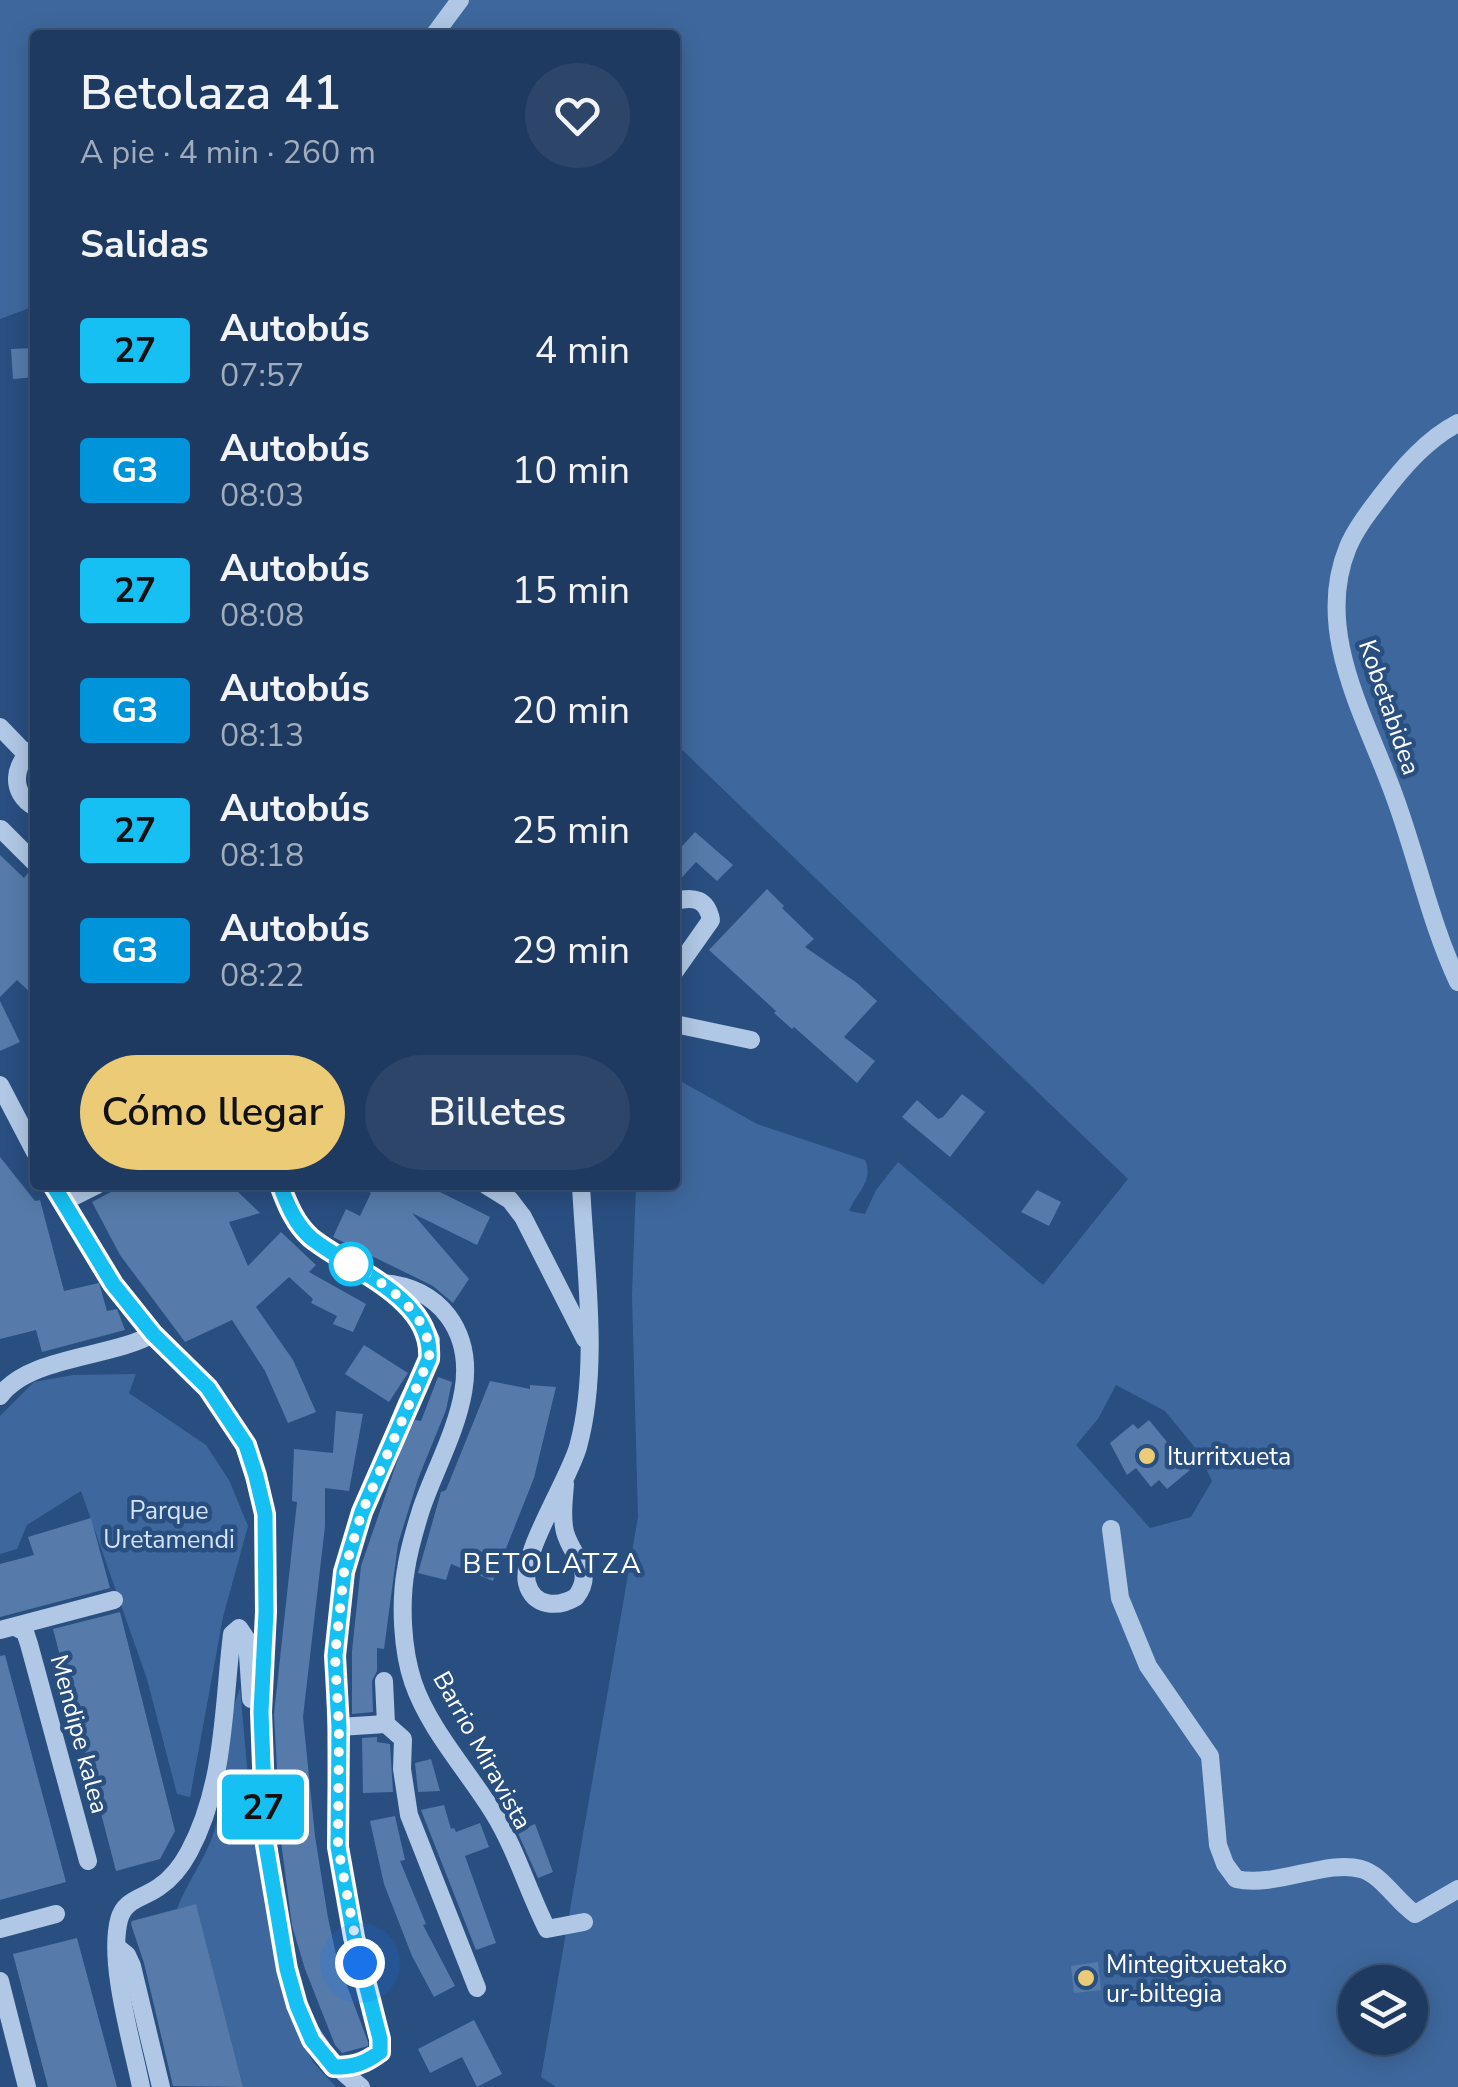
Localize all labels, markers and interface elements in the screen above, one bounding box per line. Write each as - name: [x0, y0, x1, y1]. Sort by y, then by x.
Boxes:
- text: Betolaza 41: [80, 60, 342, 126]
- button: heart: [525, 63, 630, 168]
- text: A pie · 4 min · 260 m: [80, 131, 376, 174]
- text: Salidas: [80, 219, 209, 270]
- text: Autobús: [220, 303, 370, 354]
- text: 4 min: [535, 325, 630, 376]
- text: 27: [114, 327, 156, 374]
- text: 07:57: [220, 354, 304, 397]
- text: Autobús: [220, 423, 370, 474]
- text: 10 min: [512, 445, 630, 496]
- text: G3: [112, 447, 158, 494]
- text: 08:03: [220, 474, 304, 517]
- text: Autobús: [220, 543, 370, 594]
- text: 15 min: [512, 565, 630, 616]
- text: 27: [114, 567, 156, 614]
- text: 08:08: [220, 594, 304, 637]
- street label: Kobetabidea: [1350, 635, 1428, 779]
- text: Autobús: [220, 663, 370, 714]
- text: 20 min: [512, 685, 630, 736]
- text: G3: [112, 687, 158, 734]
- text: 08:13: [220, 714, 304, 757]
- text: Autobús: [220, 783, 370, 834]
- text: 25 min: [512, 805, 630, 856]
- text: 27: [114, 807, 156, 854]
- text: 08:18: [220, 834, 304, 877]
- text: Autobús: [220, 903, 370, 954]
- text: 29 min: [512, 925, 630, 976]
- text: G3: [112, 927, 158, 974]
- text: 08:22: [220, 954, 304, 997]
- button: Cómo llegar: [80, 1055, 345, 1170]
- button: Billetes: [365, 1055, 630, 1170]
- unlabelled marker: [330, 1243, 372, 1285]
- place label: Iturritxueta: [1167, 1440, 1291, 1474]
- marker: Iturritxueta: [1136, 1445, 1158, 1467]
- park label: Parque Uretamendi: [103, 1494, 235, 1557]
- district label: BETOLATZA: [463, 1545, 643, 1583]
- street label: Mendipe kalea: [42, 1651, 117, 1817]
- street label: Barrio Miravista: [425, 1665, 540, 1836]
- line badge: 27: [218, 1774, 308, 1840]
- text: 27: [242, 1784, 284, 1831]
- your location: [335, 1938, 385, 1988]
- place label: Mintegitxuetako ur-biltegia: [1106, 1948, 1287, 2011]
- map controls: [1338, 1965, 1428, 2055]
- button: layers: [1338, 1965, 1428, 2055]
- marker: Mintegitxuetako ur-biltegia: [1075, 1967, 1097, 1989]

